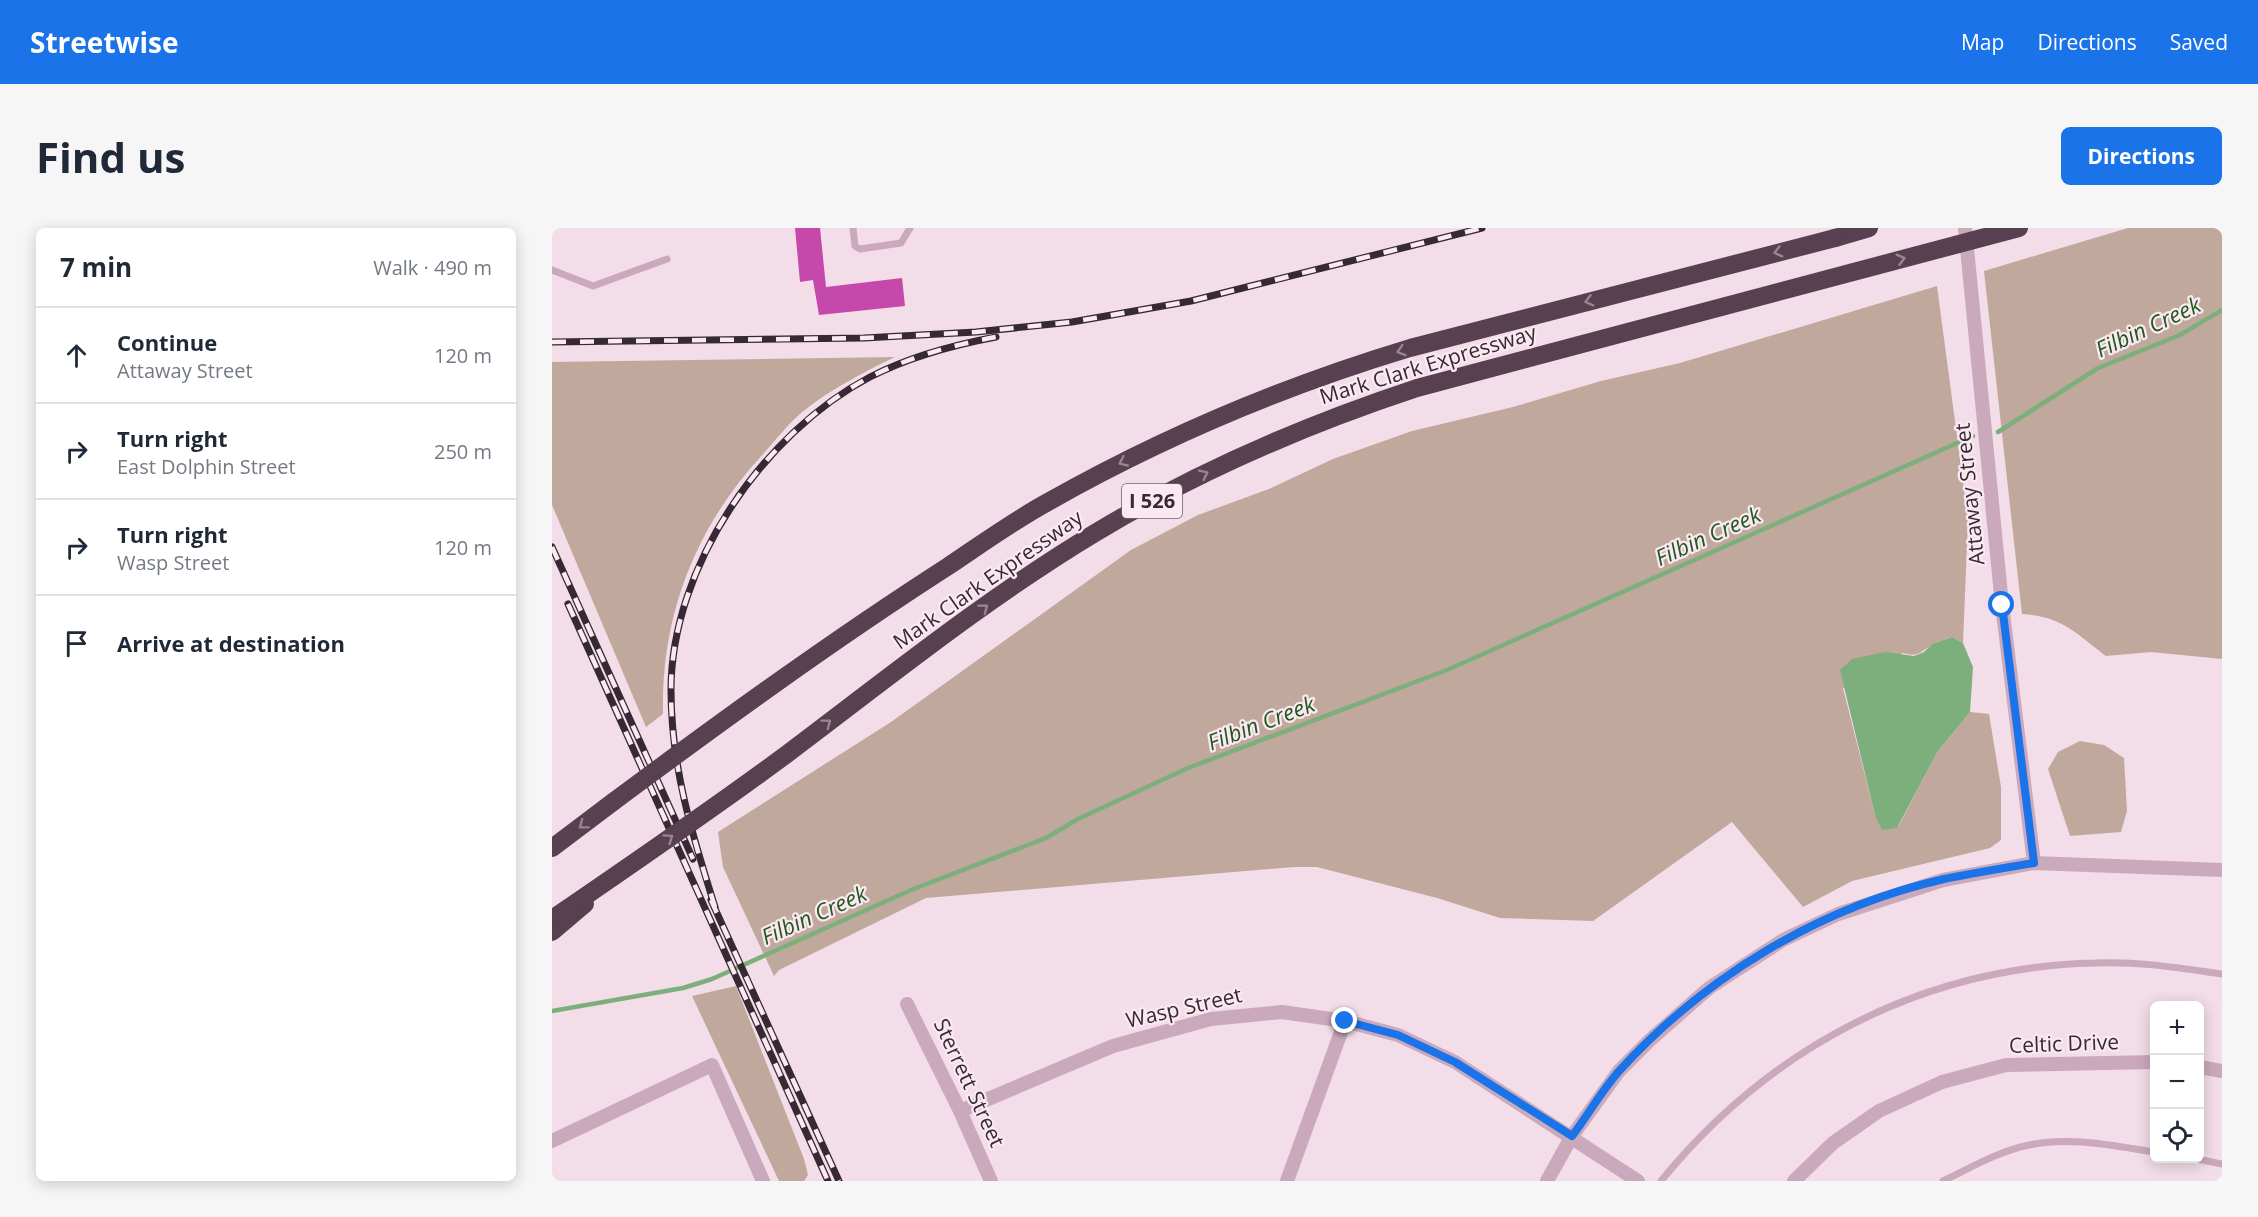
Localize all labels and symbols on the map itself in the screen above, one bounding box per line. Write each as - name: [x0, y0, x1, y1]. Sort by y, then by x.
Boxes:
- one-way arrow: [1773, 245, 1783, 258]
- one-way arrow: [1896, 254, 1906, 266]
- water label: Filbin Creek: [2090, 288, 2206, 363]
- one-way arrow: [1585, 294, 1595, 307]
- street label: Mark Clark Expressway: [1316, 318, 1540, 410]
- one-way arrow: [1396, 344, 1407, 356]
- street label: Attaway Street: [1948, 422, 1990, 566]
- one-way arrow: [1118, 454, 1129, 466]
- one-way arrow: [1198, 470, 1209, 482]
- road number: I 526: [1122, 484, 1182, 518]
- water label: Filbin Creek: [1650, 498, 1766, 572]
- street label: Mark Clark Expressway: [887, 503, 1088, 655]
- route start: [1988, 591, 2014, 617]
- one-way arrow: [977, 604, 988, 615]
- water label: Filbin Creek: [1203, 687, 1320, 756]
- one-way arrow: [820, 720, 831, 731]
- one-way arrow: [578, 818, 589, 829]
- one-way arrow: [662, 834, 673, 845]
- water label: Filbin Creek: [756, 877, 872, 951]
- street label: Wasp Street: [1123, 980, 1244, 1034]
- route end: [1331, 1007, 1357, 1033]
- street label: Sterrett Street: [928, 1014, 1012, 1151]
- street label: Celtic Drive: [2008, 1027, 2119, 1059]

